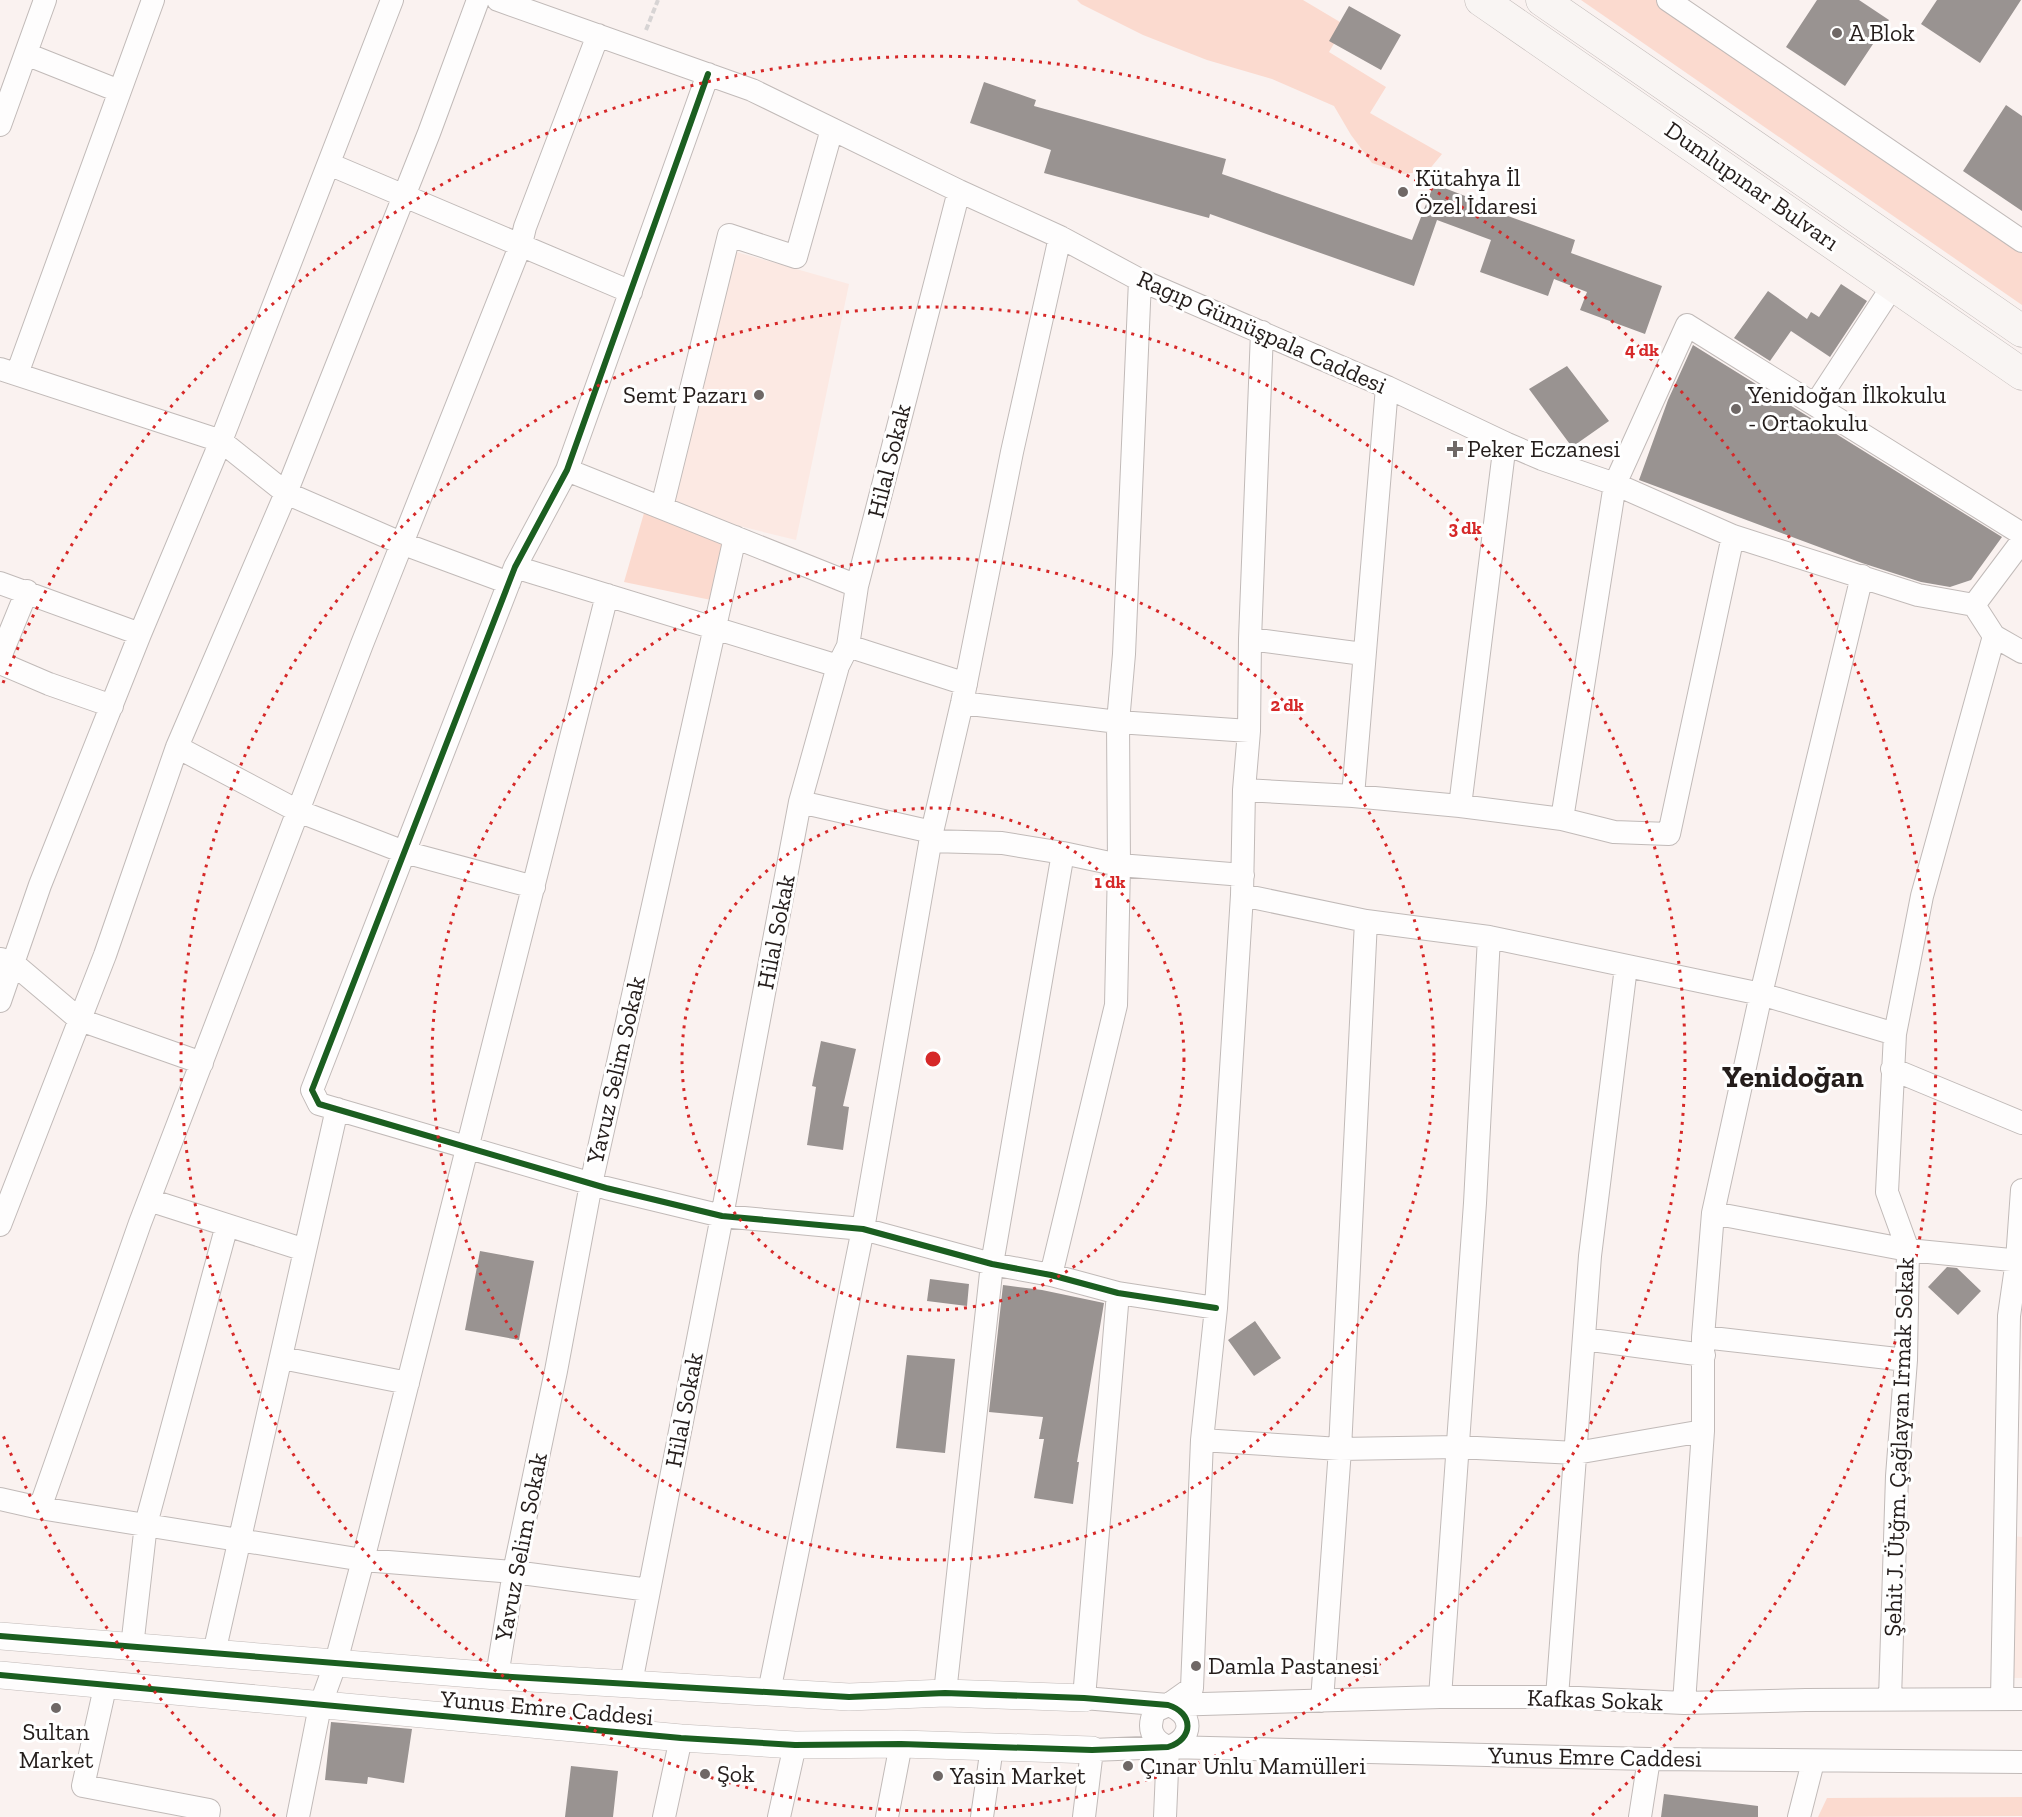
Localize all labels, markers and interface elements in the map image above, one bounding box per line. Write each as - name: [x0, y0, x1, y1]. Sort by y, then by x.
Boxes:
- place label: A Blok: [1849, 18, 1915, 47]
- marker: A Blok: [1830, 26, 1844, 40]
- street label: Dumlupınar Bulvarı: [1660, 115, 1845, 257]
- place label: Kütahya İl Özel İdaresi: [1415, 163, 1538, 220]
- marker: Kütahya İl Özel İdaresi: [1396, 185, 1410, 199]
- street label: Ragıp Gümüşpala Caddesi: [1133, 263, 1392, 400]
- text: 4 dk: [1625, 339, 1659, 361]
- place label: Semt Pazarı: [623, 380, 747, 409]
- place label: Yenidoğan İlkokulu - Ortaokulu: [1747, 380, 1947, 437]
- marker: Semt Pazarı: [752, 388, 766, 402]
- street label: Hilal Sokak: [860, 400, 917, 521]
- marker: Yenidoğan İlkokulu - Ortaokulu: [1729, 402, 1743, 416]
- place label: Peker Eczanesi: [1467, 434, 1620, 463]
- marker: Peker Eczanesi: [1448, 442, 1462, 456]
- text: 3 dk: [1448, 517, 1482, 539]
- text: 2 dk: [1270, 694, 1304, 716]
- text: 1 dk: [1095, 871, 1125, 893]
- street label: Hilal Sokak: [750, 872, 801, 992]
- street label: Yavuz Selim Sokak: [580, 973, 651, 1167]
- centre of rings: [923, 1049, 943, 1069]
- district label: Yenidoğan: [1722, 1059, 1864, 1095]
- street label: Şehit J. Ütğm. Çağlayan Irmak Sokak: [1877, 1256, 1920, 1637]
- street label: Hilal Sokak: [658, 1350, 709, 1470]
- street label: Yavuz Selim Sokak: [488, 1450, 553, 1645]
- place label: Damla Pastanesi: [1208, 1651, 1379, 1680]
- marker: Damla Pastanesi: [1189, 1659, 1203, 1673]
- street label: Kafkas Sokak: [1527, 1683, 1664, 1716]
- street label: Yunus Emre Caddesi: [438, 1684, 655, 1731]
- marker: Sultan Market: [49, 1701, 63, 1715]
- place label: Sultan Market: [19, 1717, 93, 1774]
- street label: Yunus Emre Caddesi: [1487, 1740, 1702, 1773]
- place label: Çınar Unlu Mamülleri: [1140, 1751, 1366, 1780]
- place label: Şok: [717, 1759, 755, 1788]
- marker: Çınar Unlu Mamülleri: [1121, 1759, 1135, 1773]
- place label: Yasin Market: [949, 1761, 1086, 1790]
- marker: Şok: [698, 1767, 712, 1781]
- marker: Yasin Market: [931, 1769, 945, 1783]

